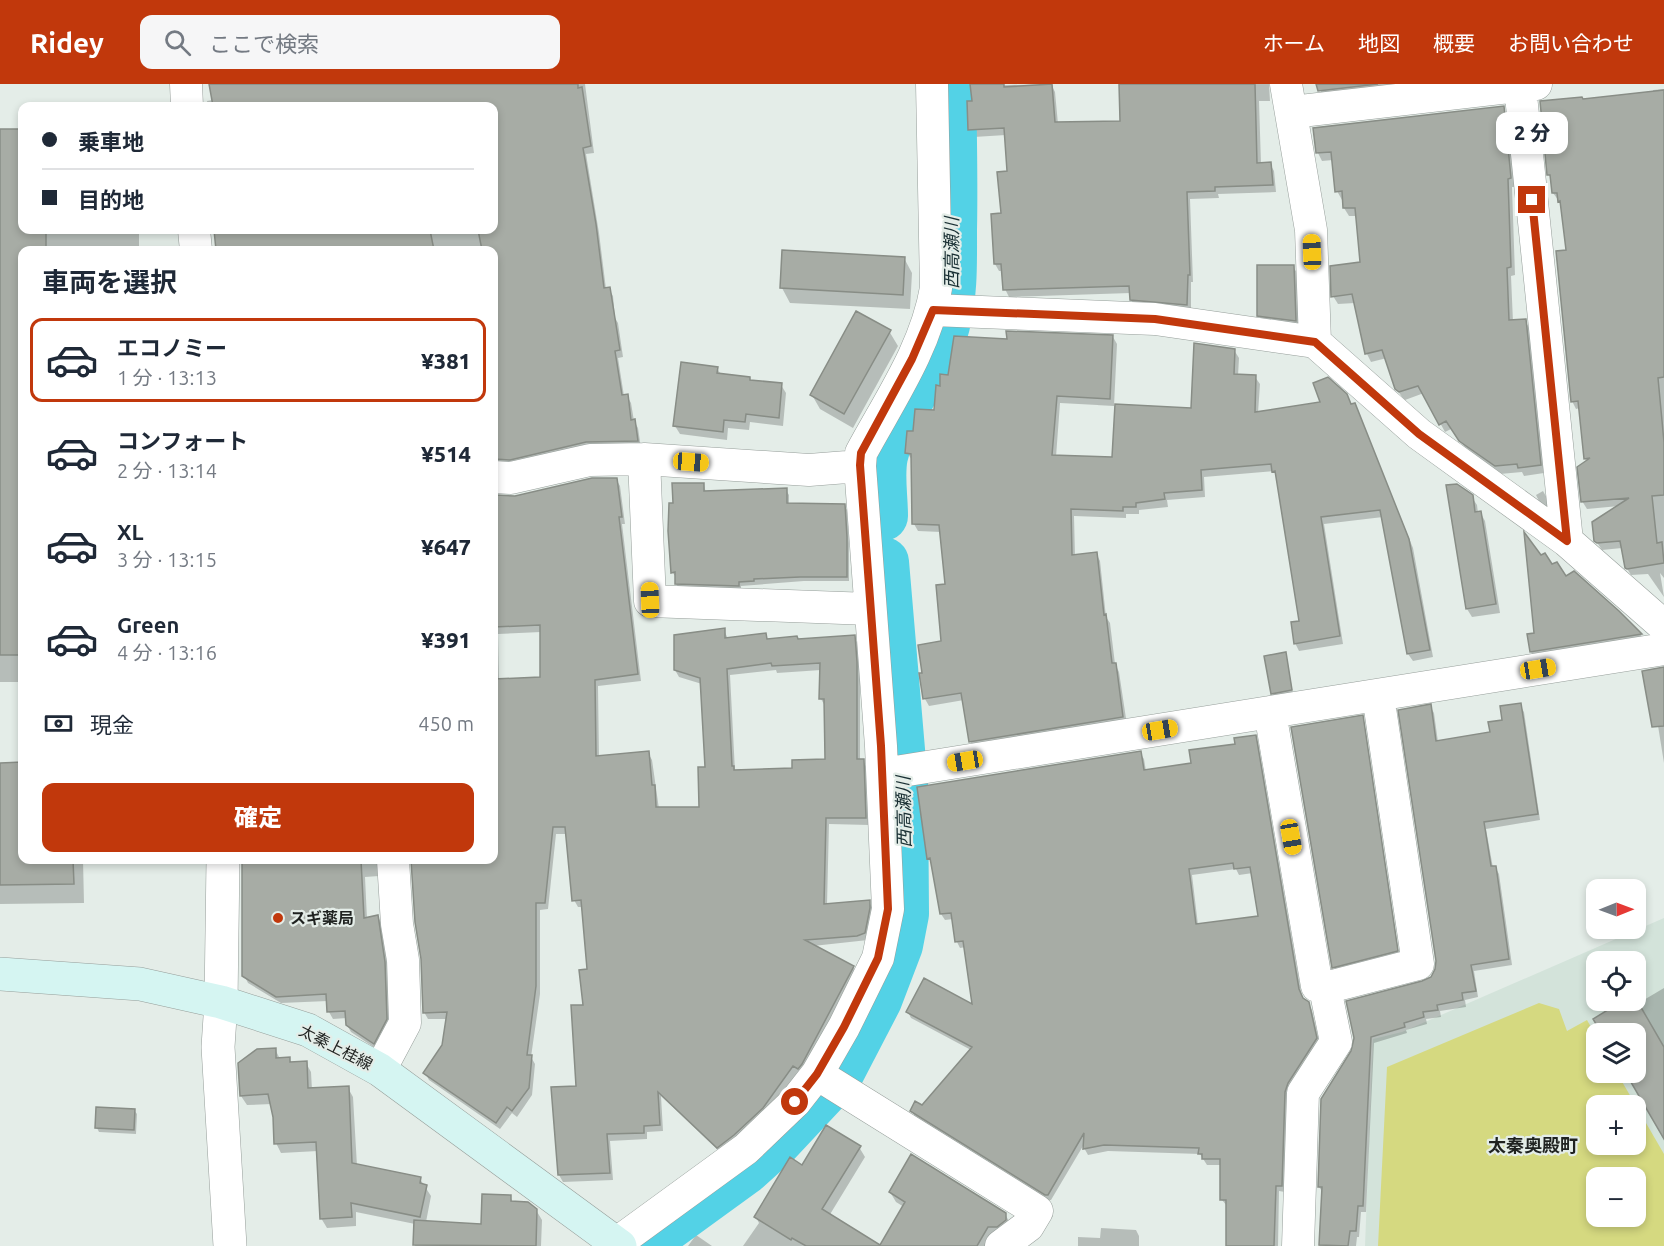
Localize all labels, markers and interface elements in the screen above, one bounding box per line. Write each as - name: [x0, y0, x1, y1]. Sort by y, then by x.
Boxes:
- search box: [140, 15, 560, 69]
- icon: search: [161, 26, 194, 59]
- text: Ridey: [30, 27, 104, 58]
- text: ここで検索: [209, 31, 319, 56]
- text: ホーム: [1263, 31, 1325, 55]
- text: 地図: [1358, 31, 1400, 55]
- text: 概要: [1433, 31, 1475, 55]
- text: お問い合わせ: [1508, 31, 1634, 55]
- callout: 2 分: [1496, 113, 1568, 155]
- text: 2 分: [1514, 121, 1550, 144]
- text: 乗車地: [78, 129, 144, 154]
- route end: [1518, 186, 1545, 213]
- text: 目的地: [78, 187, 144, 212]
- water label: 西高瀬川: [941, 215, 961, 289]
- car: [1302, 234, 1322, 270]
- text: 車両を選択: [42, 267, 177, 297]
- icon: car: [45, 333, 99, 387]
- text: エコノミー: [117, 335, 227, 360]
- text: ¥381: [421, 348, 471, 373]
- text: 1 分 · 13:13: [117, 366, 217, 389]
- icon: car: [45, 426, 99, 480]
- text: コンフォート: [117, 428, 248, 453]
- text: ¥514: [421, 441, 471, 466]
- car: [672, 452, 710, 472]
- text: 2 分 · 13:14: [117, 459, 217, 482]
- icon: car: [45, 519, 99, 573]
- text: XL: [117, 519, 144, 544]
- text: ¥647: [421, 534, 471, 559]
- text: 3 分 · 13:15: [117, 548, 217, 571]
- car: [640, 582, 660, 618]
- icon: car: [45, 612, 99, 666]
- text: Green: [117, 612, 179, 637]
- text: ¥391: [421, 627, 471, 652]
- text: 4 分 · 13:16: [117, 641, 217, 664]
- car: [1519, 657, 1557, 681]
- icon: cash: [42, 707, 75, 740]
- text: 現金: [90, 712, 134, 737]
- text: 450 m: [418, 712, 474, 735]
- car: [1141, 718, 1179, 742]
- car: [946, 749, 984, 773]
- water label: 西高瀬川: [892, 774, 914, 848]
- button: 確定: [42, 783, 474, 852]
- car: [1279, 818, 1303, 856]
- north arrow: [1586, 879, 1646, 939]
- map controls: [1586, 879, 1646, 1227]
- place label: スギ薬局: [290, 909, 354, 927]
- marker: スギ薬局: [271, 911, 285, 925]
- button: locate: [1586, 951, 1646, 1011]
- street label: 太秦上桂線: [296, 1021, 376, 1073]
- button: layers: [1586, 1023, 1646, 1083]
- route start: [781, 1088, 808, 1115]
- button: +: [1586, 1095, 1646, 1155]
- district label: 太秦奥殿町: [1488, 1135, 1578, 1155]
- button: −: [1586, 1167, 1646, 1227]

